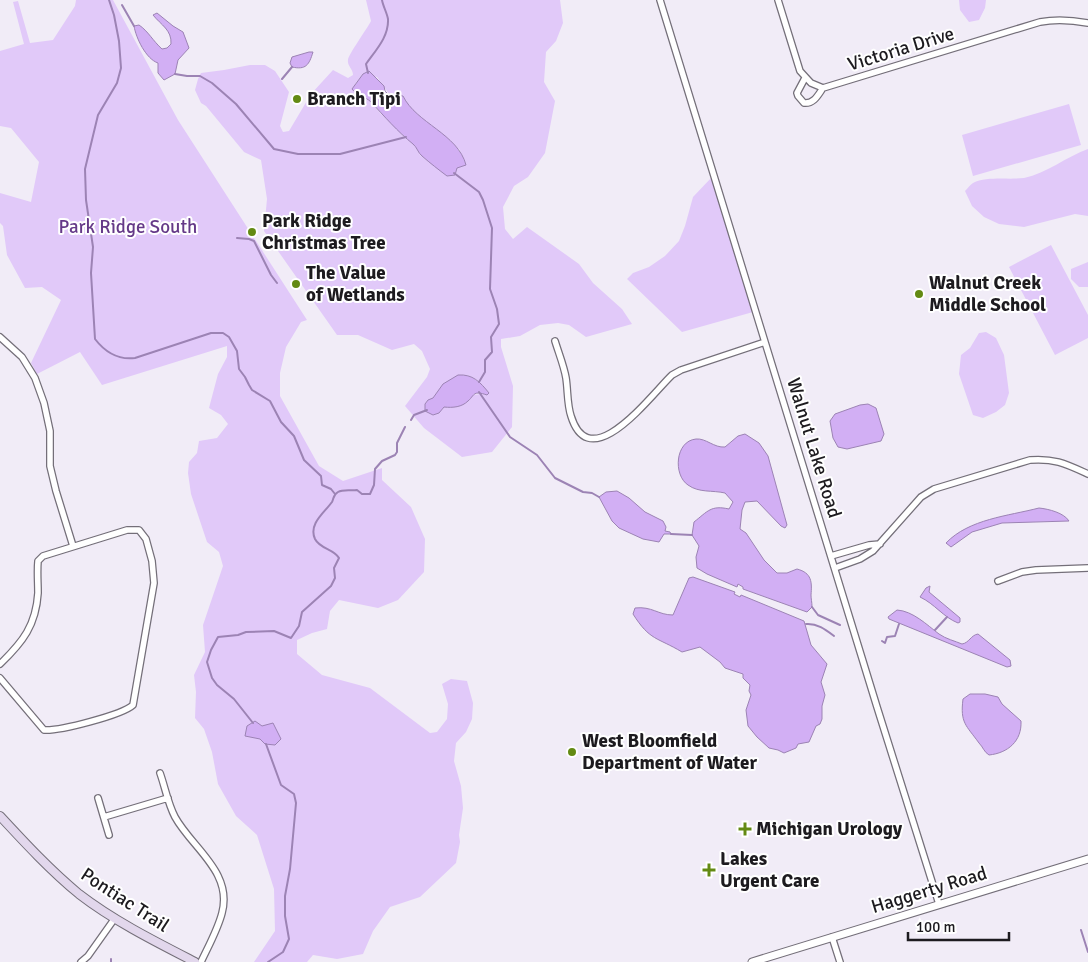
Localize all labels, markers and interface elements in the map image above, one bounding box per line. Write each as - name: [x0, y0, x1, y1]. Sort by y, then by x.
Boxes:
- street label: Victoria Drive: [845, 21, 957, 77]
- place label: Branch Tipi: [307, 87, 401, 111]
- marker: Branch Tipi: [291, 93, 303, 105]
- place label: Park Ridge Christmas Tree: [262, 209, 386, 255]
- park label: Park Ridge South: [59, 215, 197, 239]
- marker: Park Ridge Christmas Tree: [246, 226, 258, 238]
- place label: The Value of Wetlands: [306, 261, 405, 307]
- place label: Walnut Creek Middle School: [929, 271, 1046, 317]
- marker: The Value of Wetlands: [290, 278, 302, 290]
- marker: Walnut Creek Middle School: [913, 288, 925, 300]
- street label: Walnut Lake Road: [781, 375, 847, 521]
- place label: West Bloomfield Department of Water: [582, 729, 757, 775]
- marker: West Bloomfield Department of Water: [566, 746, 578, 758]
- place label: Michigan Urology: [756, 817, 903, 841]
- marker: Michigan Urology: [738, 822, 752, 836]
- place label: Lakes Urgent Care: [720, 847, 819, 893]
- street label: Haggerty Road: [868, 861, 990, 919]
- street label: Pontiac Trail: [76, 862, 174, 938]
- marker: Lakes Urgent Care: [702, 863, 716, 877]
- scale bar: [908, 910, 1009, 942]
- text: 100 m: [916, 918, 956, 936]

